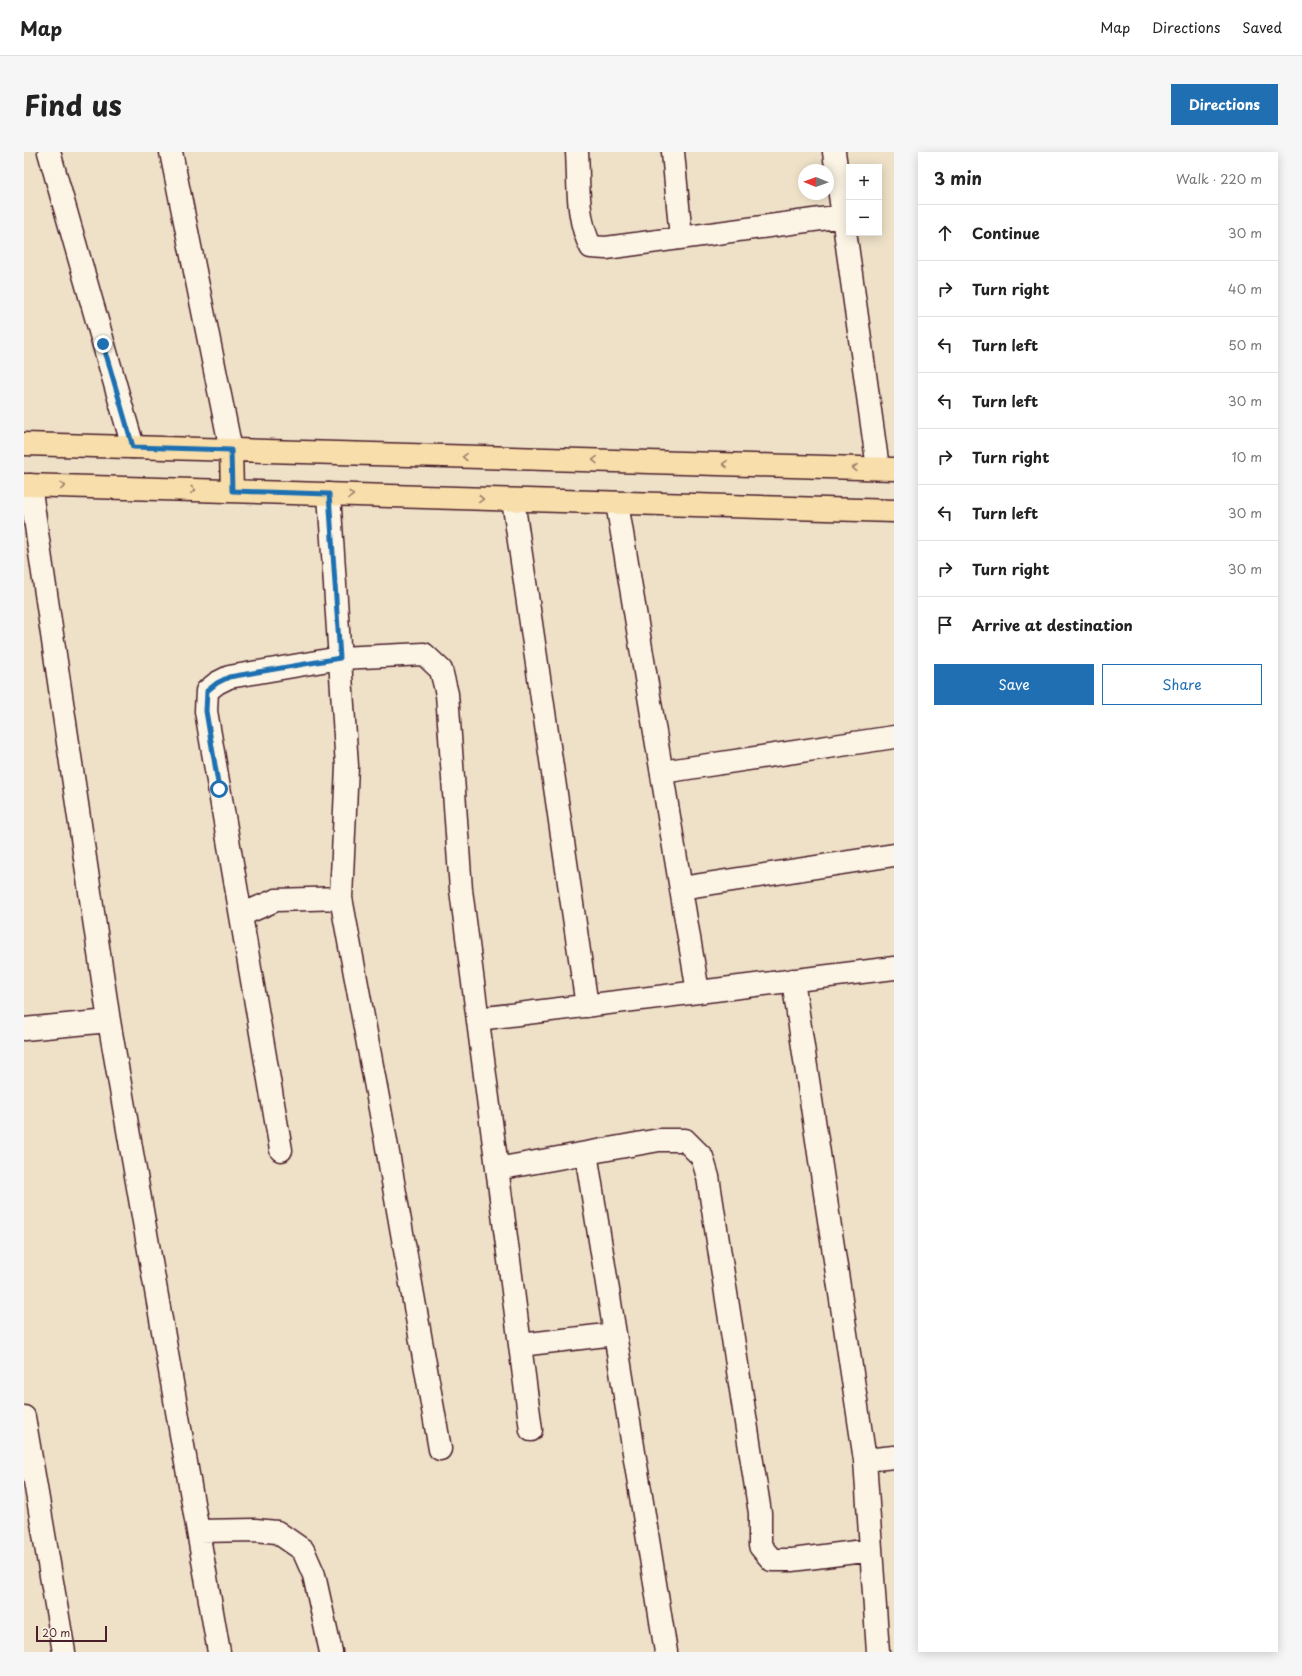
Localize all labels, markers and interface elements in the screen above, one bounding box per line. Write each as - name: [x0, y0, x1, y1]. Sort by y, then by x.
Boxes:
- text: Map: [20, 14, 62, 42]
- text: Map: [1100, 17, 1130, 38]
- text: Directions: [1152, 17, 1220, 38]
- text: Saved: [1242, 17, 1282, 38]
- text: Find us: [24, 83, 122, 126]
- button: Directions: [1171, 84, 1278, 125]
- north arrow: [798, 164, 834, 200]
- map controls: [846, 164, 882, 236]
- button: +: [846, 164, 882, 200]
- text: 3 min: [934, 165, 982, 191]
- text: Walk · 220 m: [1176, 169, 1262, 188]
- button: −: [846, 200, 882, 236]
- text: Continue: [972, 221, 1040, 244]
- icon: ahead: [934, 222, 956, 244]
- text: 30 m: [1228, 223, 1262, 242]
- text: Turn right: [972, 277, 1049, 300]
- icon: right: [934, 278, 956, 300]
- text: 40 m: [1228, 279, 1262, 298]
- text: Turn left: [972, 333, 1038, 356]
- icon: left: [934, 334, 956, 356]
- route end: [94, 335, 112, 353]
- text: 50 m: [1228, 335, 1262, 354]
- text: Turn left: [972, 389, 1038, 412]
- icon: left: [934, 390, 956, 412]
- text: 30 m: [1228, 391, 1262, 410]
- text: Turn right: [972, 445, 1049, 468]
- icon: right: [934, 446, 956, 468]
- text: 10 m: [1232, 447, 1262, 466]
- one-way arrow: [462, 453, 468, 461]
- one-way arrow: [592, 456, 598, 465]
- one-way arrow: [722, 460, 728, 468]
- one-way arrow: [852, 463, 858, 472]
- one-way arrow: [60, 482, 66, 490]
- one-way arrow: [190, 486, 196, 494]
- one-way arrow: [348, 491, 354, 499]
- one-way arrow: [478, 495, 484, 503]
- text: Turn left: [972, 501, 1038, 524]
- icon: left: [934, 502, 956, 524]
- text: 30 m: [1228, 503, 1262, 522]
- text: Turn right: [972, 557, 1049, 580]
- icon: right: [934, 558, 956, 580]
- text: 30 m: [1228, 559, 1262, 578]
- text: Arrive at destination: [972, 613, 1133, 636]
- icon: arrive: [934, 614, 956, 636]
- button: Save: [934, 664, 1094, 705]
- button: Share: [1102, 664, 1262, 705]
- route start: [210, 780, 228, 798]
- scale bar: [36, 1624, 107, 1643]
- text: 20 m: [42, 1624, 70, 1641]

